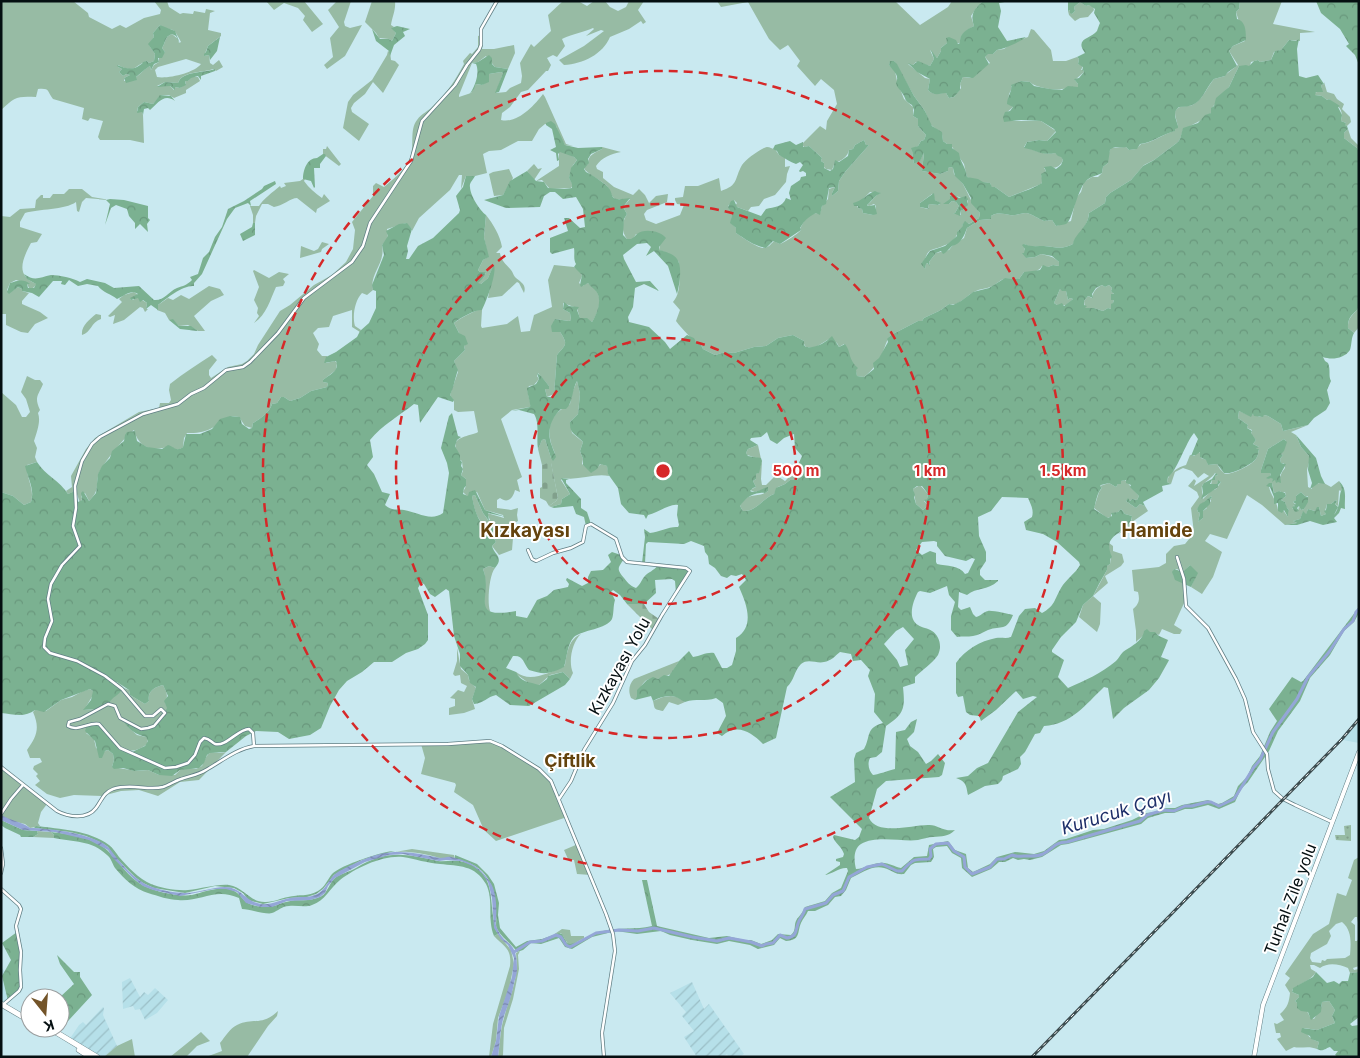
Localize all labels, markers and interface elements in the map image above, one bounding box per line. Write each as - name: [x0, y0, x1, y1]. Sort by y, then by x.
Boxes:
- text: 500 m: [772, 461, 820, 480]
- text: 1 km: [914, 461, 946, 480]
- text: 1.5 km: [1040, 461, 1086, 480]
- centre of rings: [654, 462, 672, 480]
- district label: Kızkayası: [480, 519, 570, 542]
- district label: Hamide: [1121, 519, 1193, 542]
- street label: Kızkayası Yolu: [584, 614, 654, 718]
- district label: Çiftlik: [544, 750, 596, 771]
- water label: Kurucuk Çayı: [1058, 785, 1174, 839]
- street label: Turhal-Zile yolu: [1260, 840, 1320, 958]
- north arrow: [20, 988, 70, 1038]
- text: K: [42, 1016, 56, 1036]

